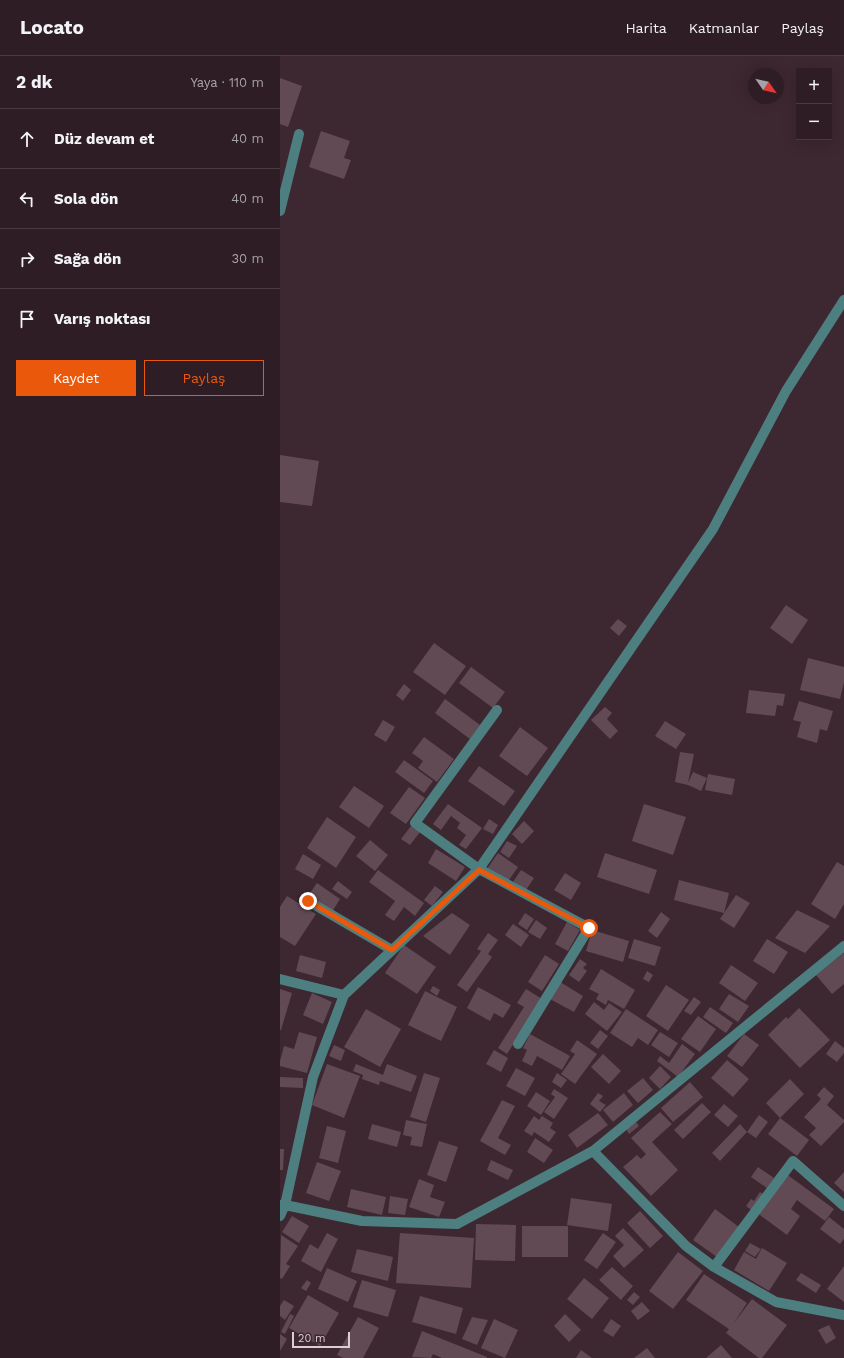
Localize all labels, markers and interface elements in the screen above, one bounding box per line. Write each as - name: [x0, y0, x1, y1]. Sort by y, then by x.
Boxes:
- text: Locato: [20, 16, 84, 39]
- text: Harita: [625, 20, 667, 36]
- text: Katmanlar: [689, 20, 759, 36]
- text: Paylaş: [781, 20, 824, 36]
- north arrow: [748, 68, 784, 104]
- map controls: [796, 68, 832, 140]
- button: +: [796, 68, 832, 104]
- text: 2 dk: [16, 72, 52, 92]
- text: Yaya · 110 m: [191, 75, 264, 90]
- button: −: [796, 104, 832, 140]
- icon: ahead: [16, 128, 38, 150]
- text: Düz devam et: [54, 130, 154, 148]
- text: 40 m: [231, 131, 264, 146]
- icon: left: [16, 188, 38, 210]
- text: Sola dön: [54, 190, 118, 208]
- text: 40 m: [231, 191, 264, 206]
- icon: right: [16, 248, 38, 270]
- text: Sağa dön: [54, 250, 121, 268]
- text: 30 m: [232, 251, 264, 266]
- icon: arrive: [16, 308, 38, 330]
- text: Varış noktası: [54, 310, 151, 328]
- button: Kaydet: [16, 360, 136, 396]
- button: Paylaş: [144, 360, 264, 396]
- route end: [299, 892, 317, 910]
- route start: [580, 919, 598, 937]
- scale bar: [292, 1330, 350, 1349]
- text: 20 m: [298, 1332, 326, 1345]

